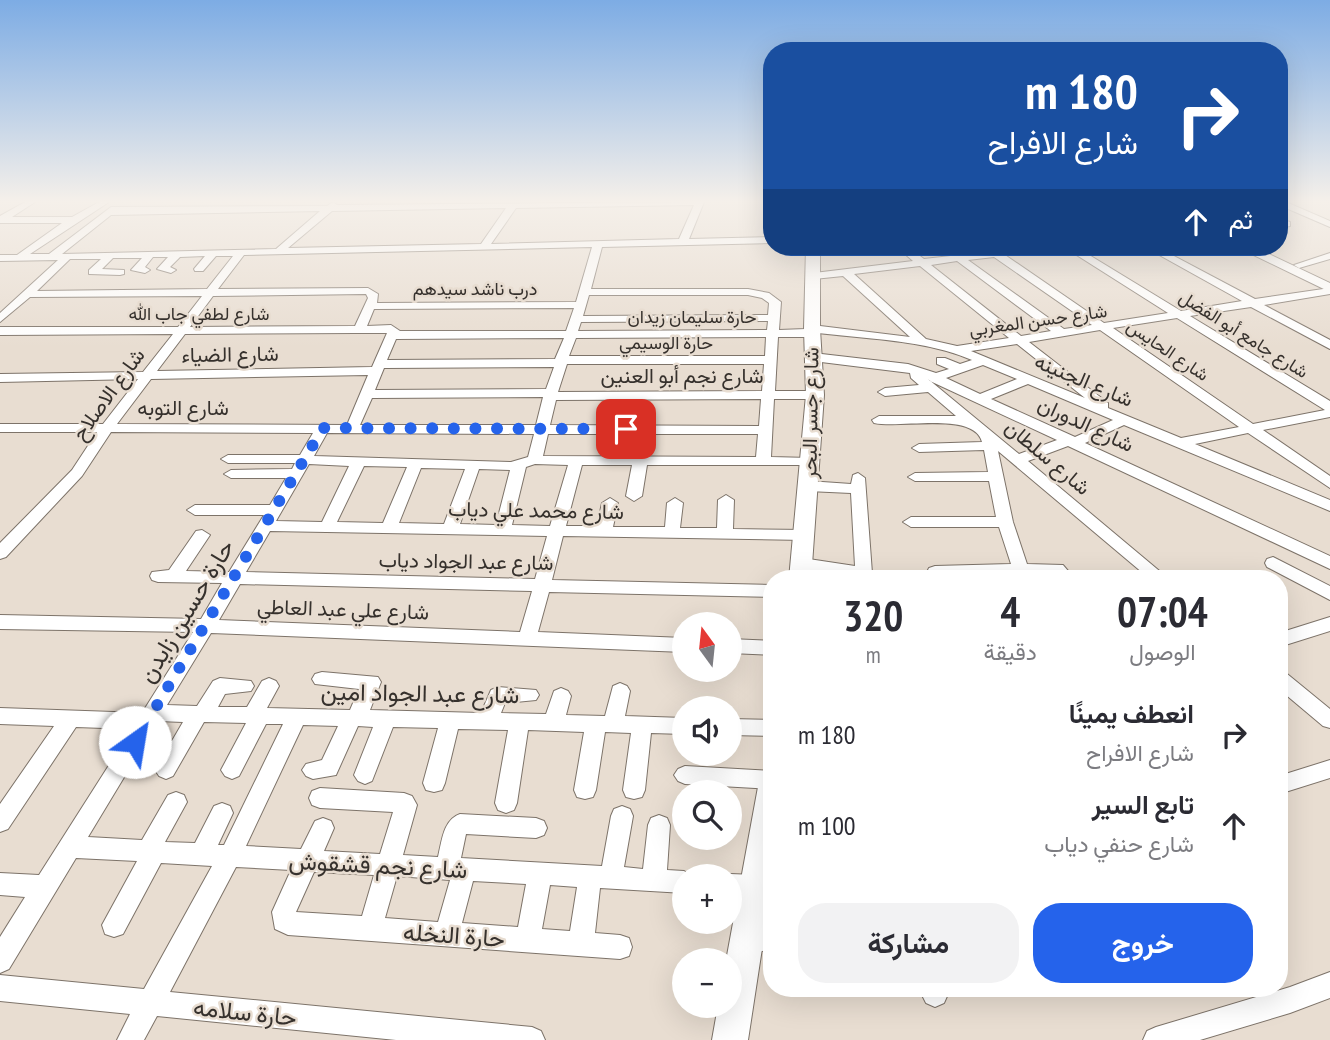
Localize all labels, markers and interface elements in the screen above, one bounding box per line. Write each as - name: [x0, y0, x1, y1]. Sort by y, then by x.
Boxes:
- text: 180 m: [1025, 59, 1138, 123]
- icon: right: [1162, 70, 1253, 161]
- text: شارع الافراح: [988, 121, 1138, 163]
- icon: ahead: [1177, 203, 1215, 241]
- text: ثم: [1229, 203, 1253, 236]
- street label: درب ناشد سيدهم: [413, 277, 537, 301]
- street label: شارع جامع أبو الفضل: [1175, 285, 1313, 384]
- street label: شارع حسن المغربي: [967, 299, 1109, 345]
- street label: شارع لطفي جاب الله: [129, 302, 269, 329]
- street label: حارة سليمان زيدان: [628, 305, 756, 328]
- street label: شارع الحايس: [1122, 314, 1213, 387]
- street label: حارة الوسيمي: [619, 331, 713, 358]
- street label: شارع الضياء: [181, 340, 279, 369]
- street label: شارع الاصلاح: [65, 342, 151, 446]
- street label: شارع جسر البحر: [795, 347, 826, 480]
- street label: شارع الجنينه: [1030, 347, 1137, 414]
- street label: شارع نجم أبو العنين: [600, 362, 764, 390]
- street label: شارع الدوران: [1033, 390, 1138, 459]
- street label: شارع التوبه: [137, 394, 229, 422]
- pin: [596, 399, 656, 459]
- icon: arrive: [607, 410, 645, 448]
- street label: شارع سلطان: [999, 413, 1096, 501]
- street label: شارع محمد علي دياب: [448, 495, 624, 529]
- street label: حارة حسين زايدن: [131, 534, 241, 688]
- street label: شارع عبد الجواد دياب: [378, 546, 554, 577]
- text: 4: [1000, 584, 1020, 639]
- text: 07:04: [1117, 584, 1208, 639]
- text: 320: [843, 588, 903, 643]
- street label: شارع علي عبد العاطي: [256, 593, 429, 629]
- north arrow: [672, 612, 742, 682]
- map controls: [672, 612, 742, 1018]
- text: دقيقة: [984, 637, 1037, 666]
- text: الوصول: [1129, 637, 1196, 666]
- text: m: [866, 640, 881, 669]
- street label: شارع عبد الجواد امين: [320, 676, 520, 711]
- button: sound: [672, 696, 742, 766]
- text: انعطف يمينًا: [1069, 697, 1194, 730]
- position arrow: [98, 705, 172, 779]
- icon: right: [1215, 716, 1253, 754]
- text: 180 m: [798, 718, 856, 751]
- text: شارع الافراح: [1086, 738, 1194, 767]
- button: search: [672, 780, 742, 850]
- text: تابع السير: [1092, 788, 1194, 821]
- icon: ahead: [1215, 807, 1253, 845]
- text: 100 m: [798, 809, 856, 842]
- text: شارع حنفي دياب: [1044, 829, 1194, 858]
- street label: شارع نجم قشقوش: [288, 845, 468, 886]
- button: +: [672, 864, 742, 934]
- button: مشاركة: [798, 903, 1019, 983]
- button: خروج: [1033, 903, 1253, 983]
- street label: حارة النخله: [402, 916, 506, 954]
- button: −: [672, 948, 742, 1018]
- street label: حارة سلامه: [192, 991, 298, 1033]

